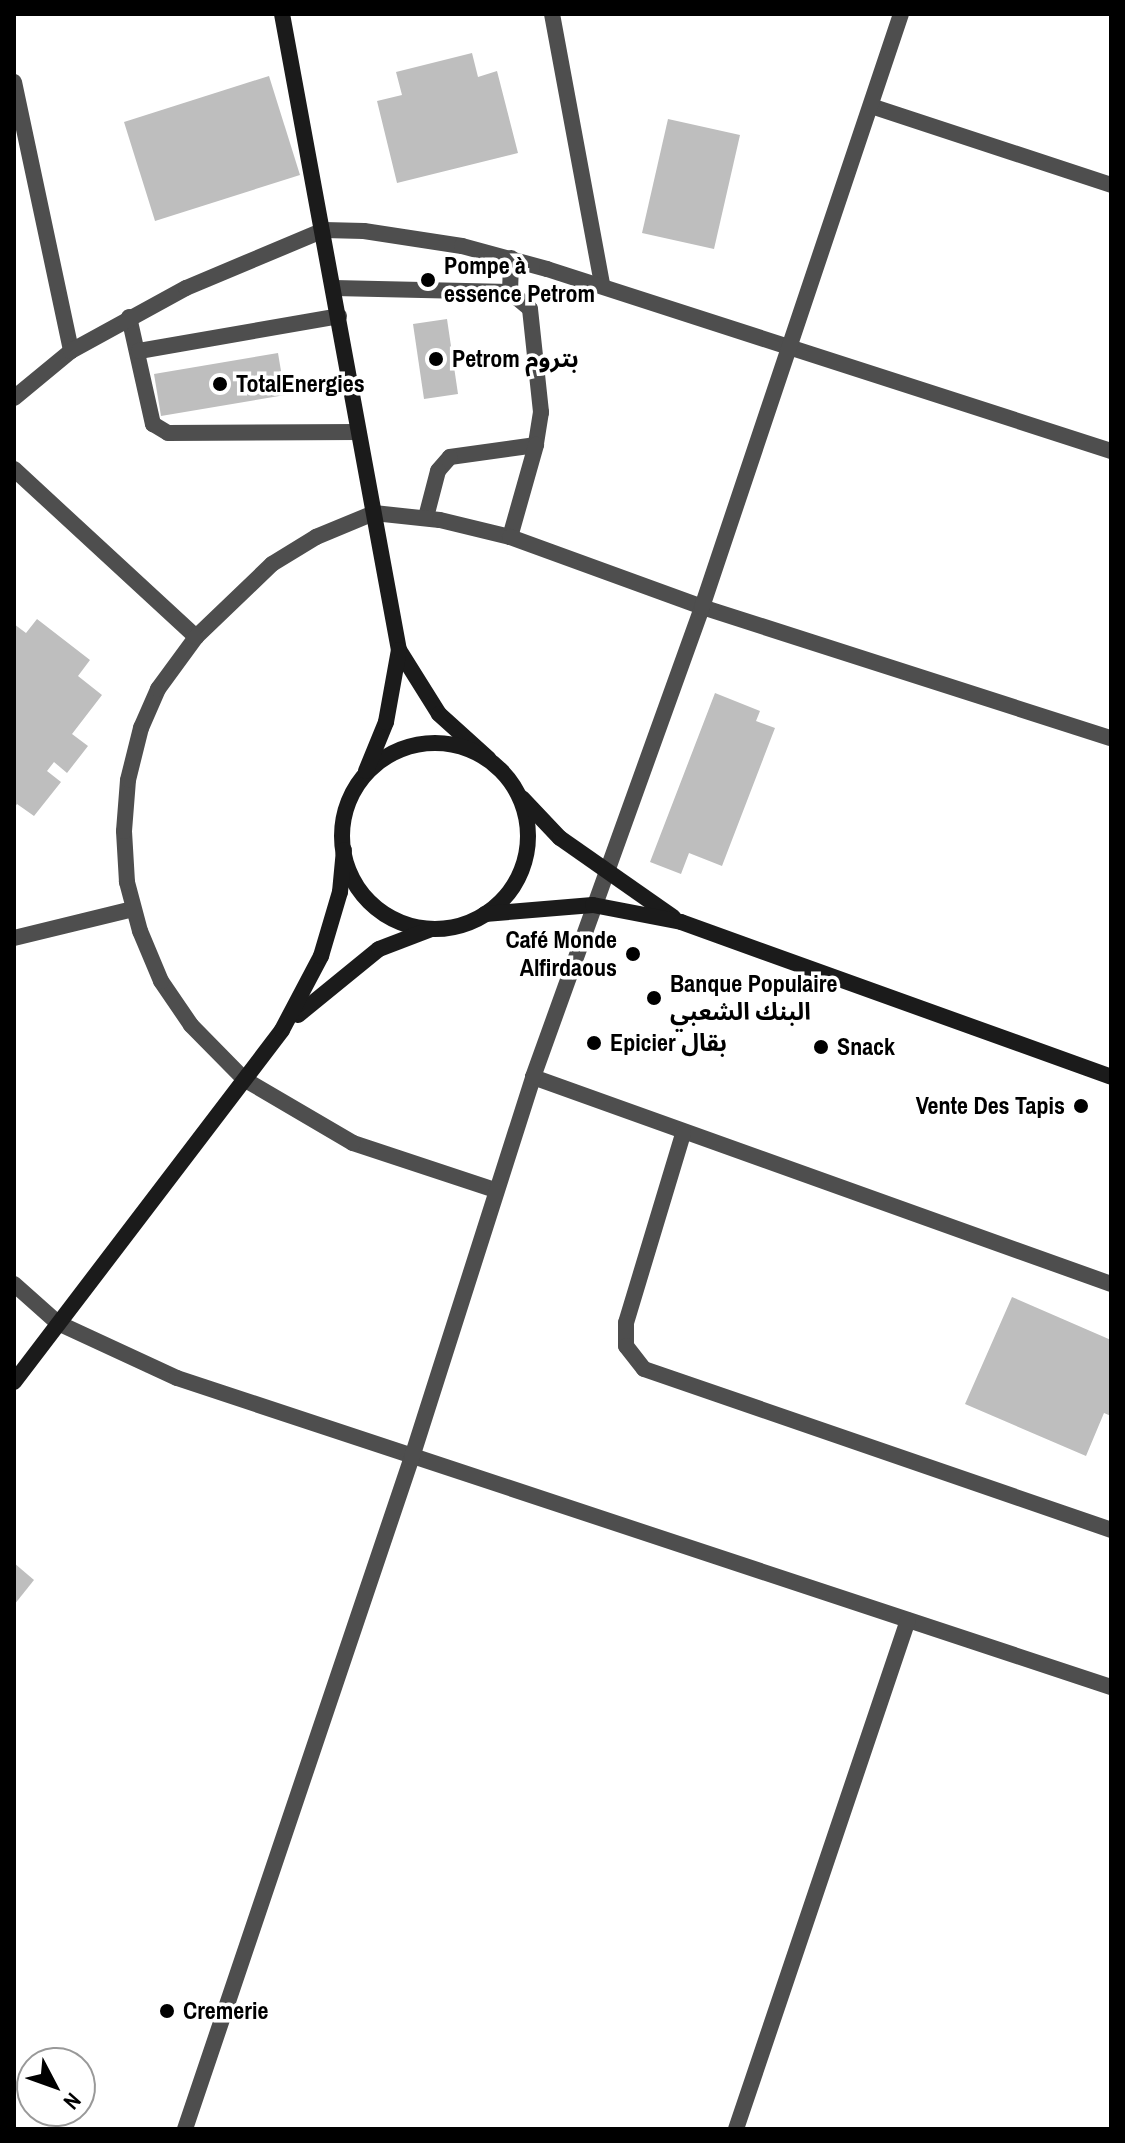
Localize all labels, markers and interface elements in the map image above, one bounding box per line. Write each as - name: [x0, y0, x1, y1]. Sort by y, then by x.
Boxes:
- place label: Pompe à essence Petrom: [444, 252, 595, 308]
- marker: Pompe à essence Petrom: [419, 271, 437, 289]
- place label: Petrom بتروم: [452, 345, 579, 373]
- marker: Petrom بتروم: [427, 350, 445, 368]
- place label: TotalEnergies: [236, 370, 365, 398]
- marker: TotalEnergies: [211, 375, 229, 393]
- place label: Café Monde Alfirdaous: [505, 926, 617, 982]
- marker: Café Monde Alfirdaous: [624, 945, 642, 963]
- place label: Banque Populaire البنك الشعبي: [670, 970, 837, 1026]
- marker: Banque Populaire البنك الشعبي: [645, 989, 663, 1007]
- place label: Epicier بقال: [610, 1029, 727, 1057]
- place label: Snack: [837, 1033, 895, 1061]
- marker: Epicier بقال: [585, 1034, 603, 1052]
- marker: Snack: [812, 1038, 830, 1056]
- place label: Vente Des Tapis: [916, 1092, 1065, 1120]
- marker: Vente Des Tapis: [1072, 1097, 1090, 1115]
- place label: Cremerie: [183, 1997, 268, 2025]
- marker: Cremerie: [158, 2002, 176, 2020]
- north arrow: [16, 2047, 96, 2127]
- text: N: [57, 2087, 88, 2116]

